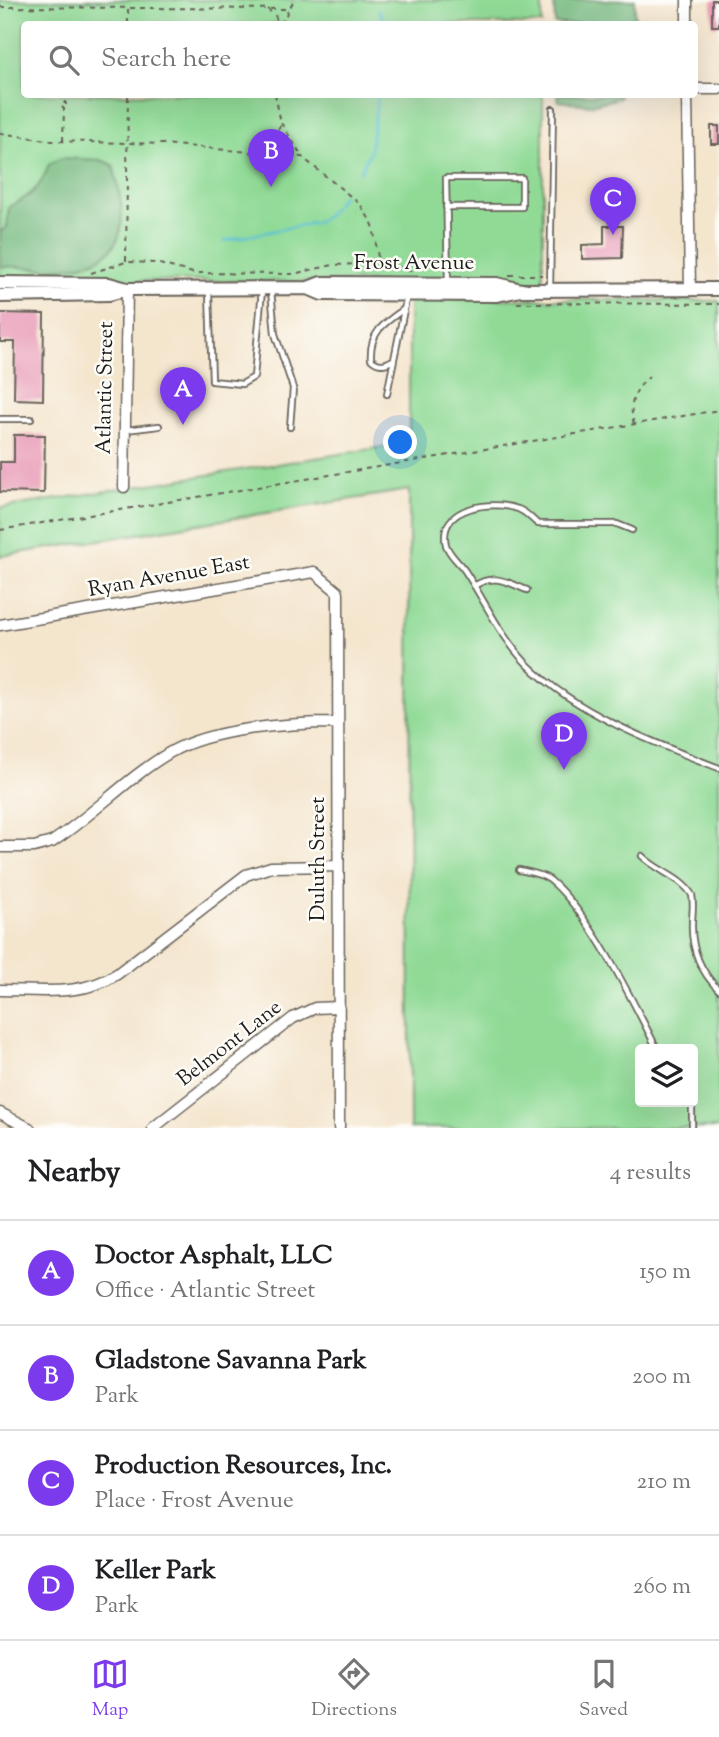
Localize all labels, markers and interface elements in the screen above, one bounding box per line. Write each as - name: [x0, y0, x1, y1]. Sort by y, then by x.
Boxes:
- search box: [21, 21, 698, 98]
- icon: search: [45, 41, 83, 79]
- text: Search here: [101, 41, 231, 78]
- pin: B: [248, 129, 294, 187]
- pin: C: [590, 177, 636, 235]
- street label: Frost Avenue: [354, 249, 474, 279]
- street label: Atlantic Street: [90, 321, 122, 455]
- pin: A: [160, 367, 206, 425]
- your location: [383, 425, 417, 459]
- street label: Ryan Avenue East: [86, 548, 252, 606]
- pin: D: [541, 712, 587, 770]
- street label: Duluth Street: [304, 797, 334, 921]
- street label: Belmont Lane: [171, 994, 289, 1094]
- map controls: [635, 1044, 698, 1107]
- button: layers: [635, 1044, 698, 1107]
- text: Nearby: [28, 1152, 120, 1195]
- text: 4 results: [610, 1157, 691, 1190]
- text: Doctor Asphalt, LLC: [95, 1238, 333, 1275]
- text: A: [42, 1256, 60, 1289]
- text: 150 m: [639, 1256, 691, 1289]
- text: Office · Atlantic Street: [95, 1275, 315, 1308]
- text: Gladstone Savanna Park: [95, 1343, 367, 1380]
- text: B: [44, 1361, 58, 1394]
- text: 200 m: [632, 1361, 691, 1394]
- text: Park: [95, 1380, 139, 1413]
- text: Production Resources, Inc.: [95, 1448, 392, 1485]
- text: C: [42, 1466, 60, 1499]
- text: 210 m: [637, 1466, 691, 1499]
- text: Place · Frost Avenue: [95, 1485, 294, 1518]
- text: Keller Park: [95, 1553, 216, 1590]
- text: D: [42, 1571, 60, 1604]
- text: 260 m: [633, 1571, 691, 1604]
- text: Park: [95, 1590, 139, 1623]
- tab: Map: [91, 1655, 129, 1724]
- tab: Directions: [311, 1655, 397, 1724]
- tab: Saved: [579, 1655, 628, 1724]

